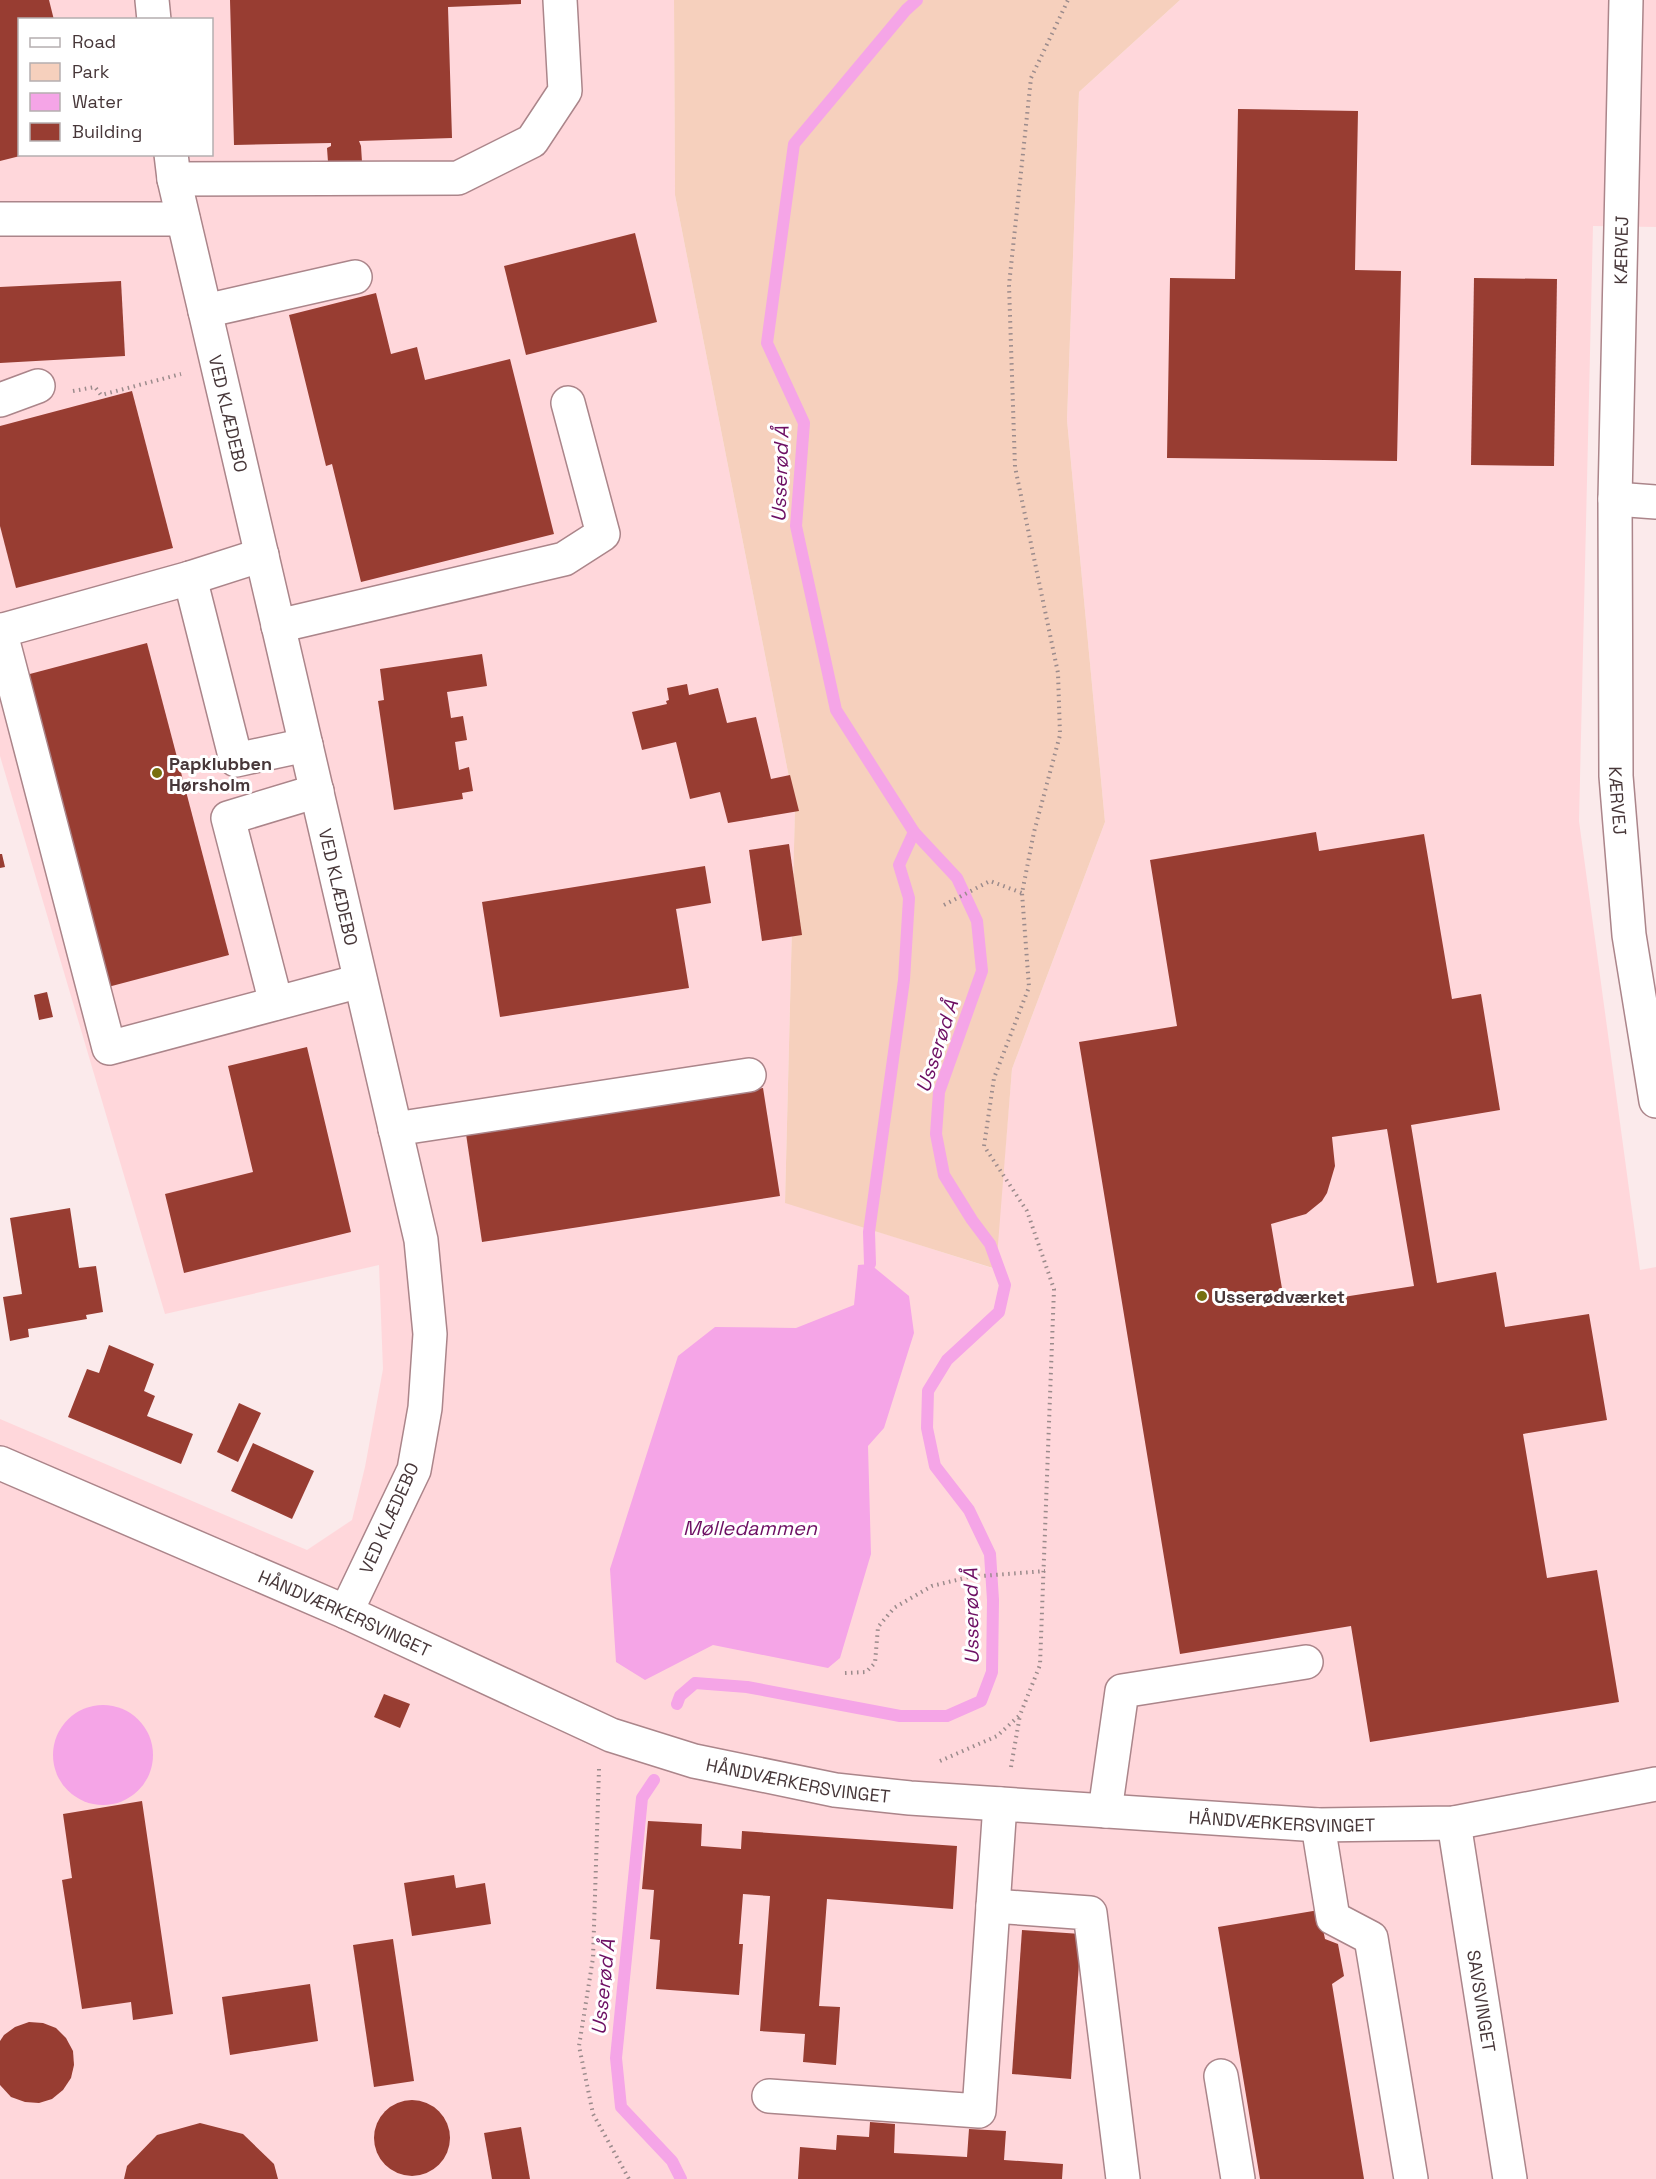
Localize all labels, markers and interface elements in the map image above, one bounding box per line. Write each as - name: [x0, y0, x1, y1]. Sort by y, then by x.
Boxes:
- legend: [18, 18, 213, 156]
- text: Road: [72, 30, 116, 53]
- text: Park: [72, 60, 110, 83]
- text: Water: [72, 90, 123, 113]
- text: Building: [72, 120, 142, 143]
- street label: KÆRVEJ: [1609, 215, 1633, 285]
- street label: VED KLÆDEBO: [204, 353, 254, 474]
- water label: Usserød Å: [765, 425, 795, 522]
- place label: Papklubben Hørsholm: [169, 752, 272, 796]
- marker: Papklubben Hørsholm: [150, 766, 164, 780]
- street label: KÆRVEJ: [1604, 766, 1632, 836]
- street label: VED KLÆDEBO: [314, 826, 364, 948]
- water label: Usserød Å: [910, 996, 964, 1096]
- place label: Usserødværket: [1214, 1285, 1345, 1308]
- marker: Usserødværket: [1195, 1289, 1209, 1303]
- street label: VED KLÆDEBO: [354, 1459, 424, 1577]
- water label: Mølledammen: [683, 1515, 818, 1541]
- street label: HÅNDVÆRKERSVINGET: [255, 1564, 435, 1662]
- water label: Usserød Å: [957, 1567, 985, 1664]
- street label: HÅNDVÆRKERSVINGET: [704, 1752, 892, 1807]
- street label: HÅNDVÆRKERSVINGET: [1188, 1805, 1376, 1837]
- water label: Usserød Å: [585, 1937, 621, 2036]
- street label: SAVSVINGET: [1463, 1948, 1501, 2054]

